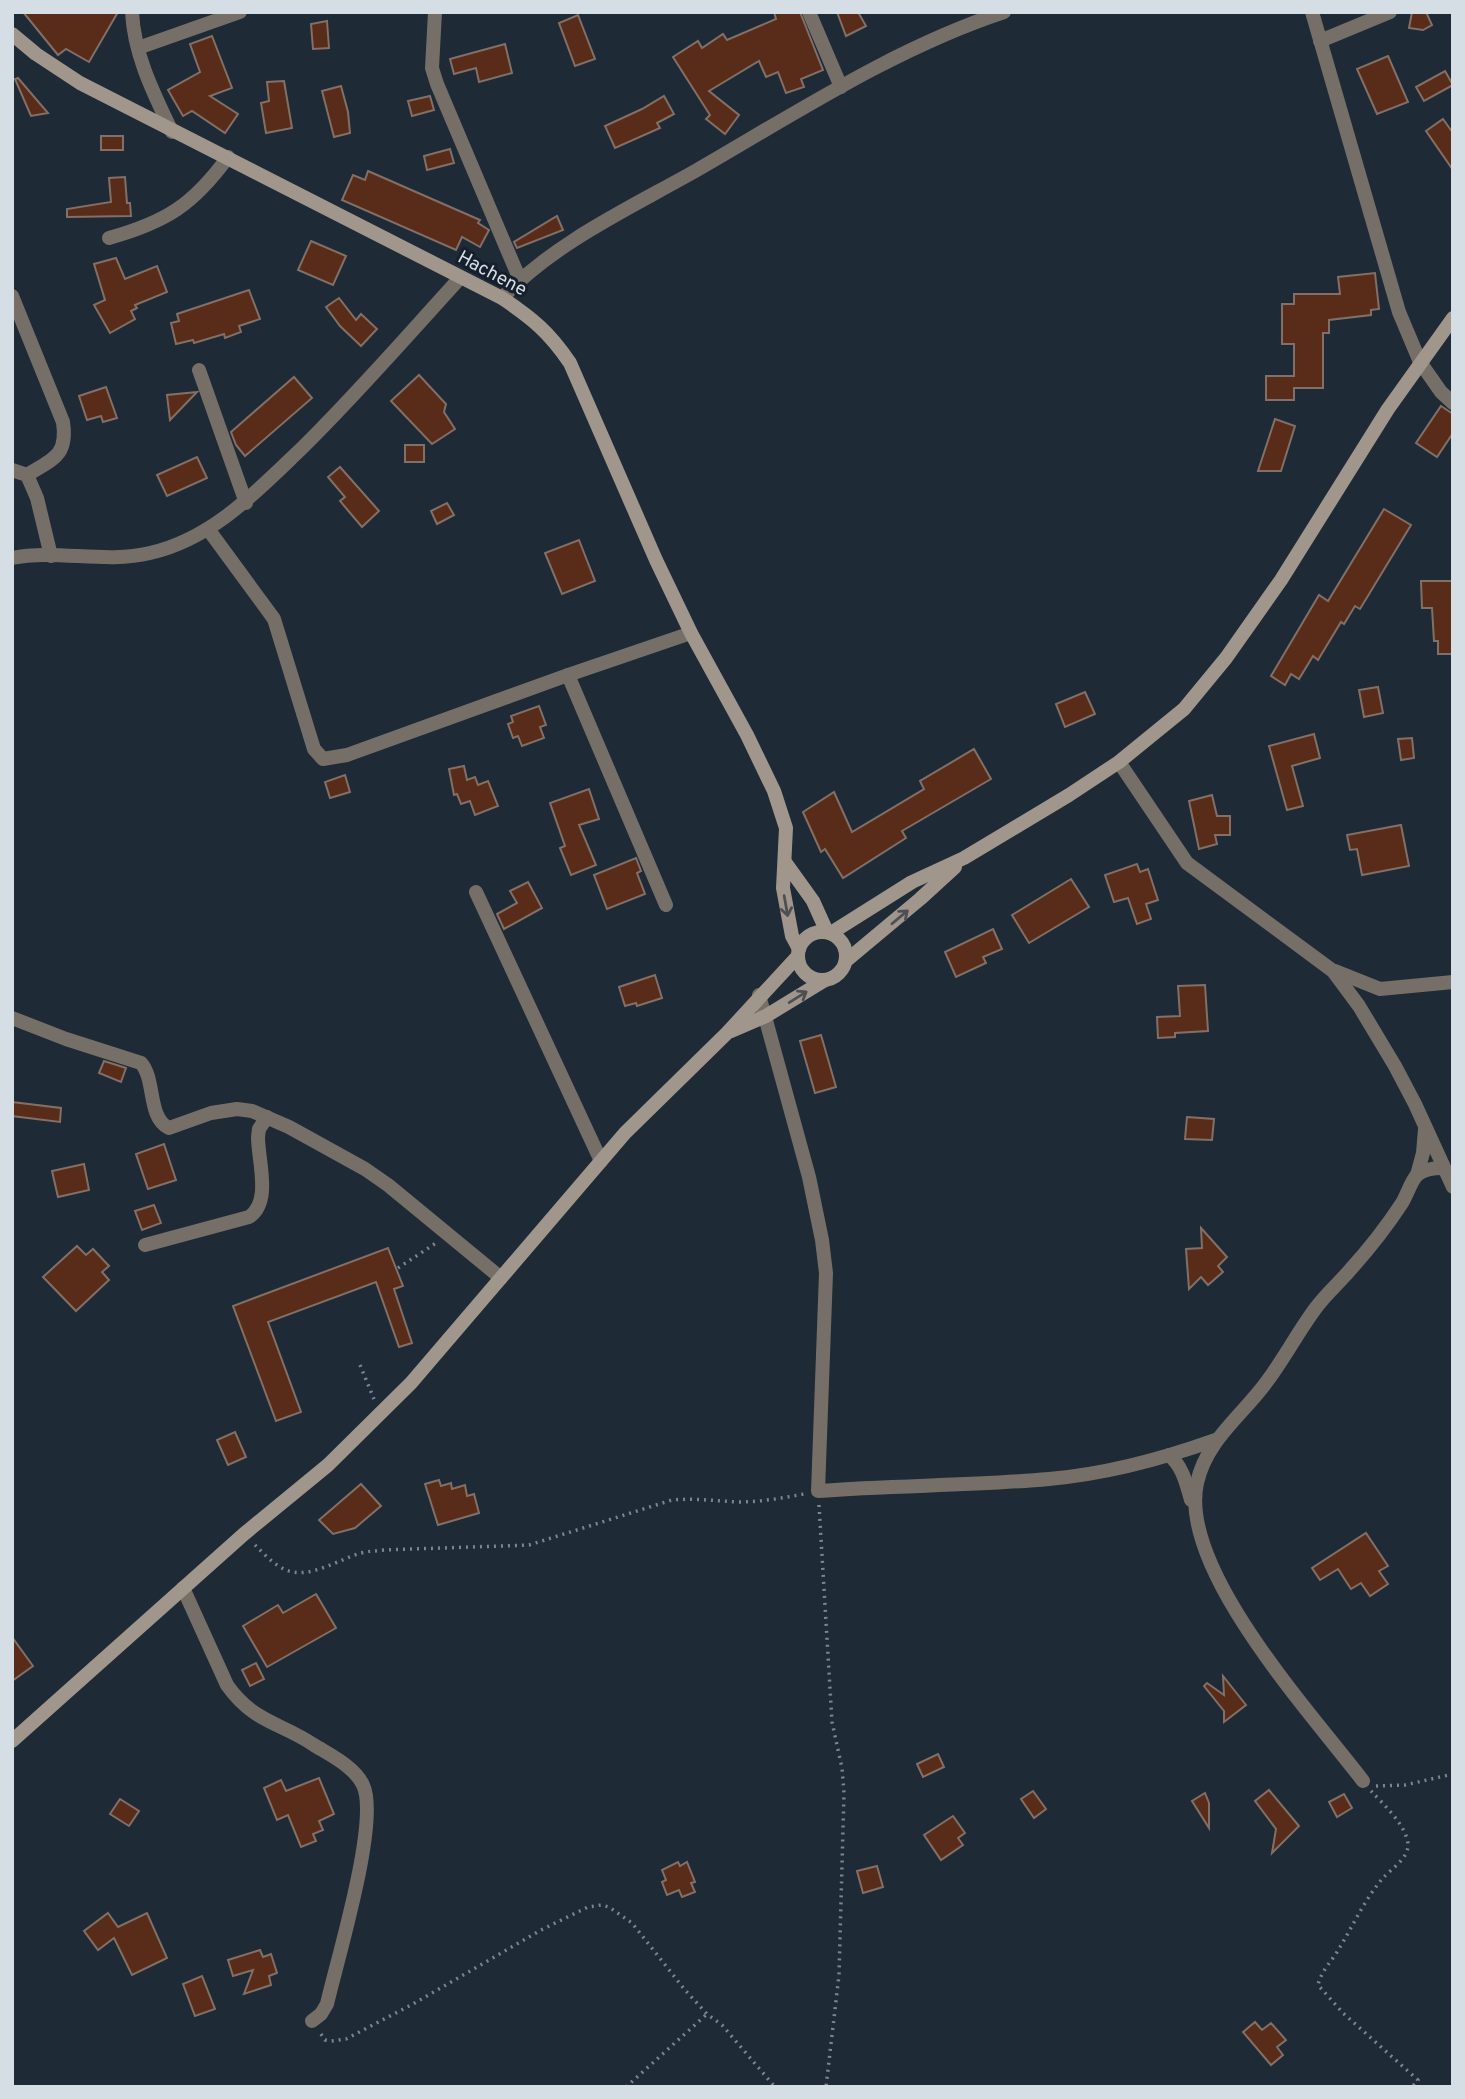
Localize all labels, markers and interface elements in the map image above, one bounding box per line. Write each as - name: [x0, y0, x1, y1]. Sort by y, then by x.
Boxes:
- street label: Hachene: [453, 246, 531, 302]
- one-way arrow: [780, 894, 793, 917]
- one-way arrow: [890, 909, 908, 925]
- one-way arrow: [788, 989, 807, 1004]

